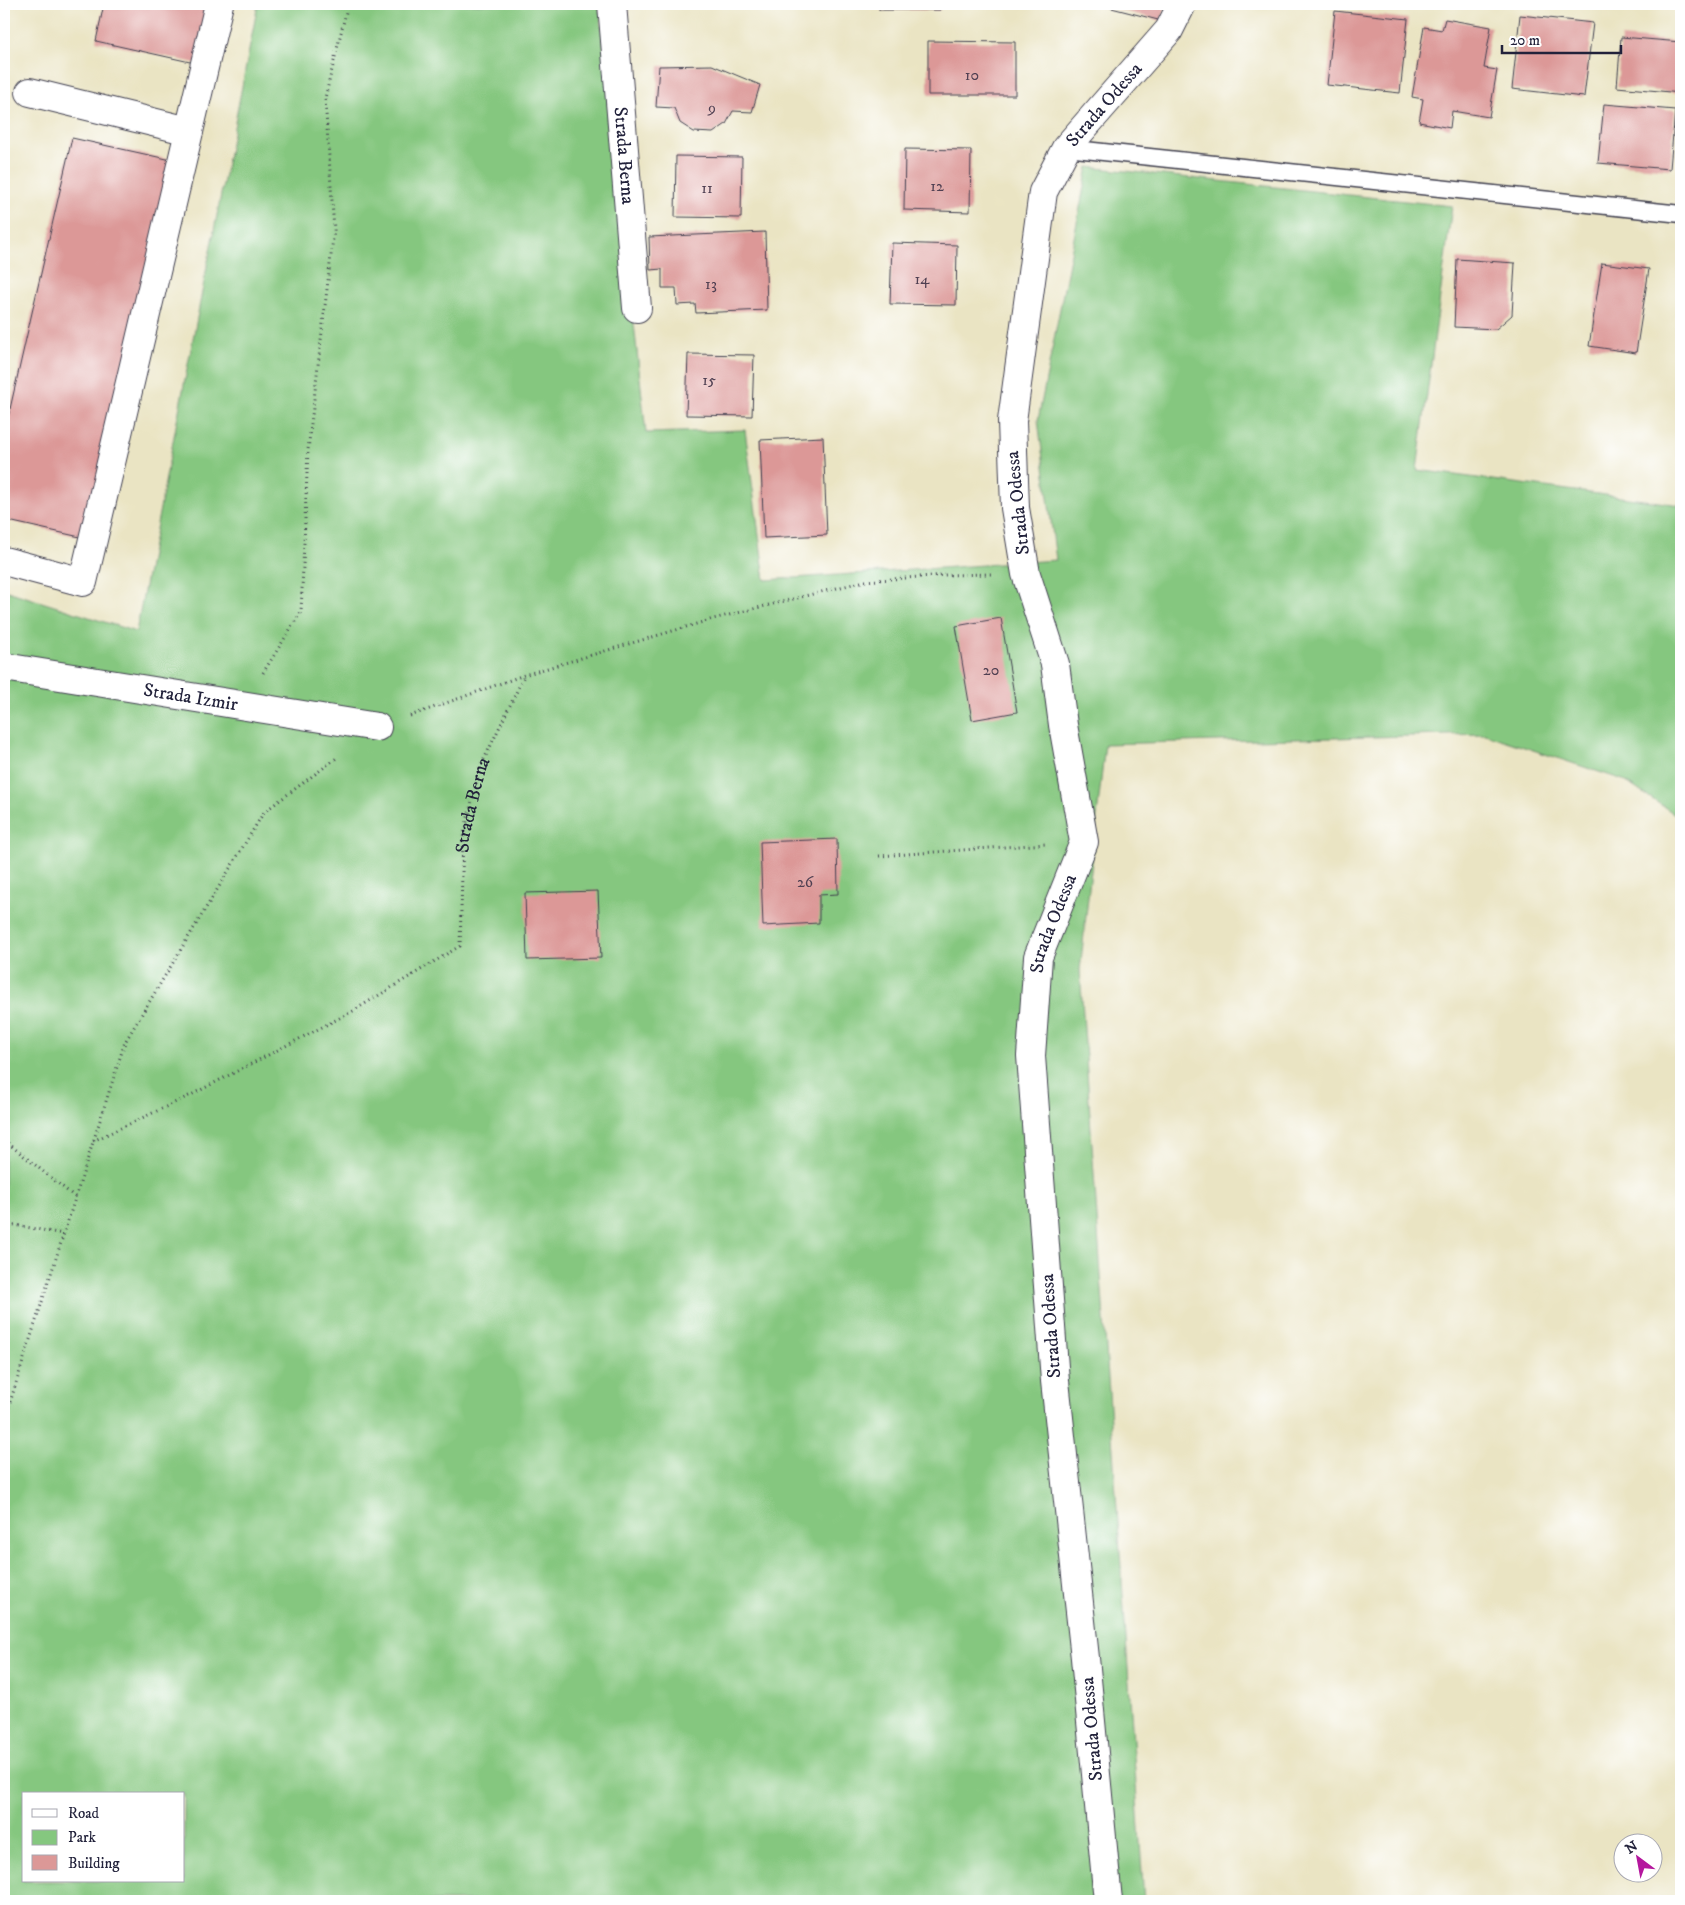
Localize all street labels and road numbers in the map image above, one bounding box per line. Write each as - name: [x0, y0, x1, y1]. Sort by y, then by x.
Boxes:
- street label: Strada Odessa: [1061, 58, 1147, 151]
- street label: Strada Berna: [609, 106, 640, 205]
- street label: Strada Odessa: [1001, 450, 1035, 556]
- street label: Strada Izmir: [142, 678, 239, 716]
- street label: Strada Berna: [451, 753, 495, 853]
- street label: Strada Odessa: [1025, 871, 1082, 974]
- street label: Strada Odessa: [1036, 1273, 1066, 1379]
- street label: Strada Odessa: [1076, 1676, 1108, 1782]

